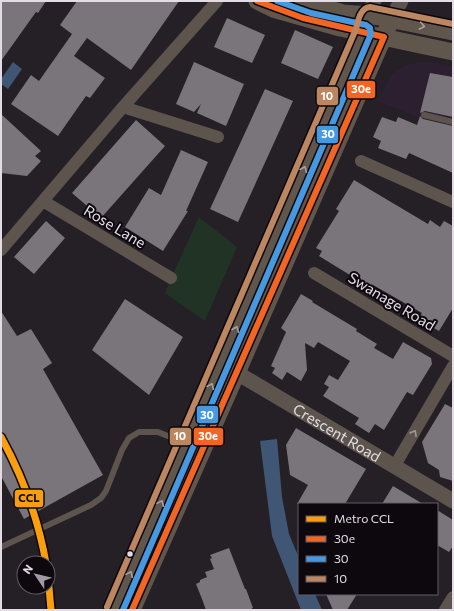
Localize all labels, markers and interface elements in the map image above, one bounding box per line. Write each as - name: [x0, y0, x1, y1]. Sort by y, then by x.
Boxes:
- one-way arrow: [419, 21, 425, 30]
- line badge: 30e: [346, 80, 376, 99]
- text: 30e: [351, 82, 371, 95]
- line badge: 10: [316, 86, 339, 106]
- text: 10: [321, 89, 333, 102]
- line badge: 30: [316, 125, 339, 144]
- text: 30: [321, 127, 335, 140]
- one-way arrow: [300, 165, 308, 172]
- street label: Rose Lane: [81, 201, 149, 252]
- street label: Swanage Road: [345, 268, 439, 334]
- one-way arrow: [231, 326, 239, 333]
- one-way arrow: [206, 383, 214, 391]
- street label: Crescent Road: [290, 399, 384, 465]
- line badge: 30: [196, 405, 219, 424]
- text: 30: [200, 408, 214, 421]
- line badge: 10: [169, 427, 192, 446]
- line badge: 30e: [193, 427, 224, 446]
- text: 10: [174, 429, 186, 442]
- text: 30e: [198, 429, 218, 442]
- one-way arrow: [409, 430, 416, 437]
- line badge: CCL: [14, 489, 44, 508]
- text: CCL: [18, 491, 40, 504]
- one-way arrow: [156, 500, 164, 507]
- legend: [298, 503, 438, 595]
- text: Metro CCL: [334, 511, 394, 525]
- text: 30e: [334, 531, 355, 545]
- unlabelled marker: [125, 549, 135, 559]
- text: 30: [334, 551, 349, 565]
- north arrow: [16, 555, 56, 595]
- text: N: [20, 562, 35, 576]
- one-way arrow: [125, 571, 133, 578]
- text: 10: [334, 571, 347, 585]

